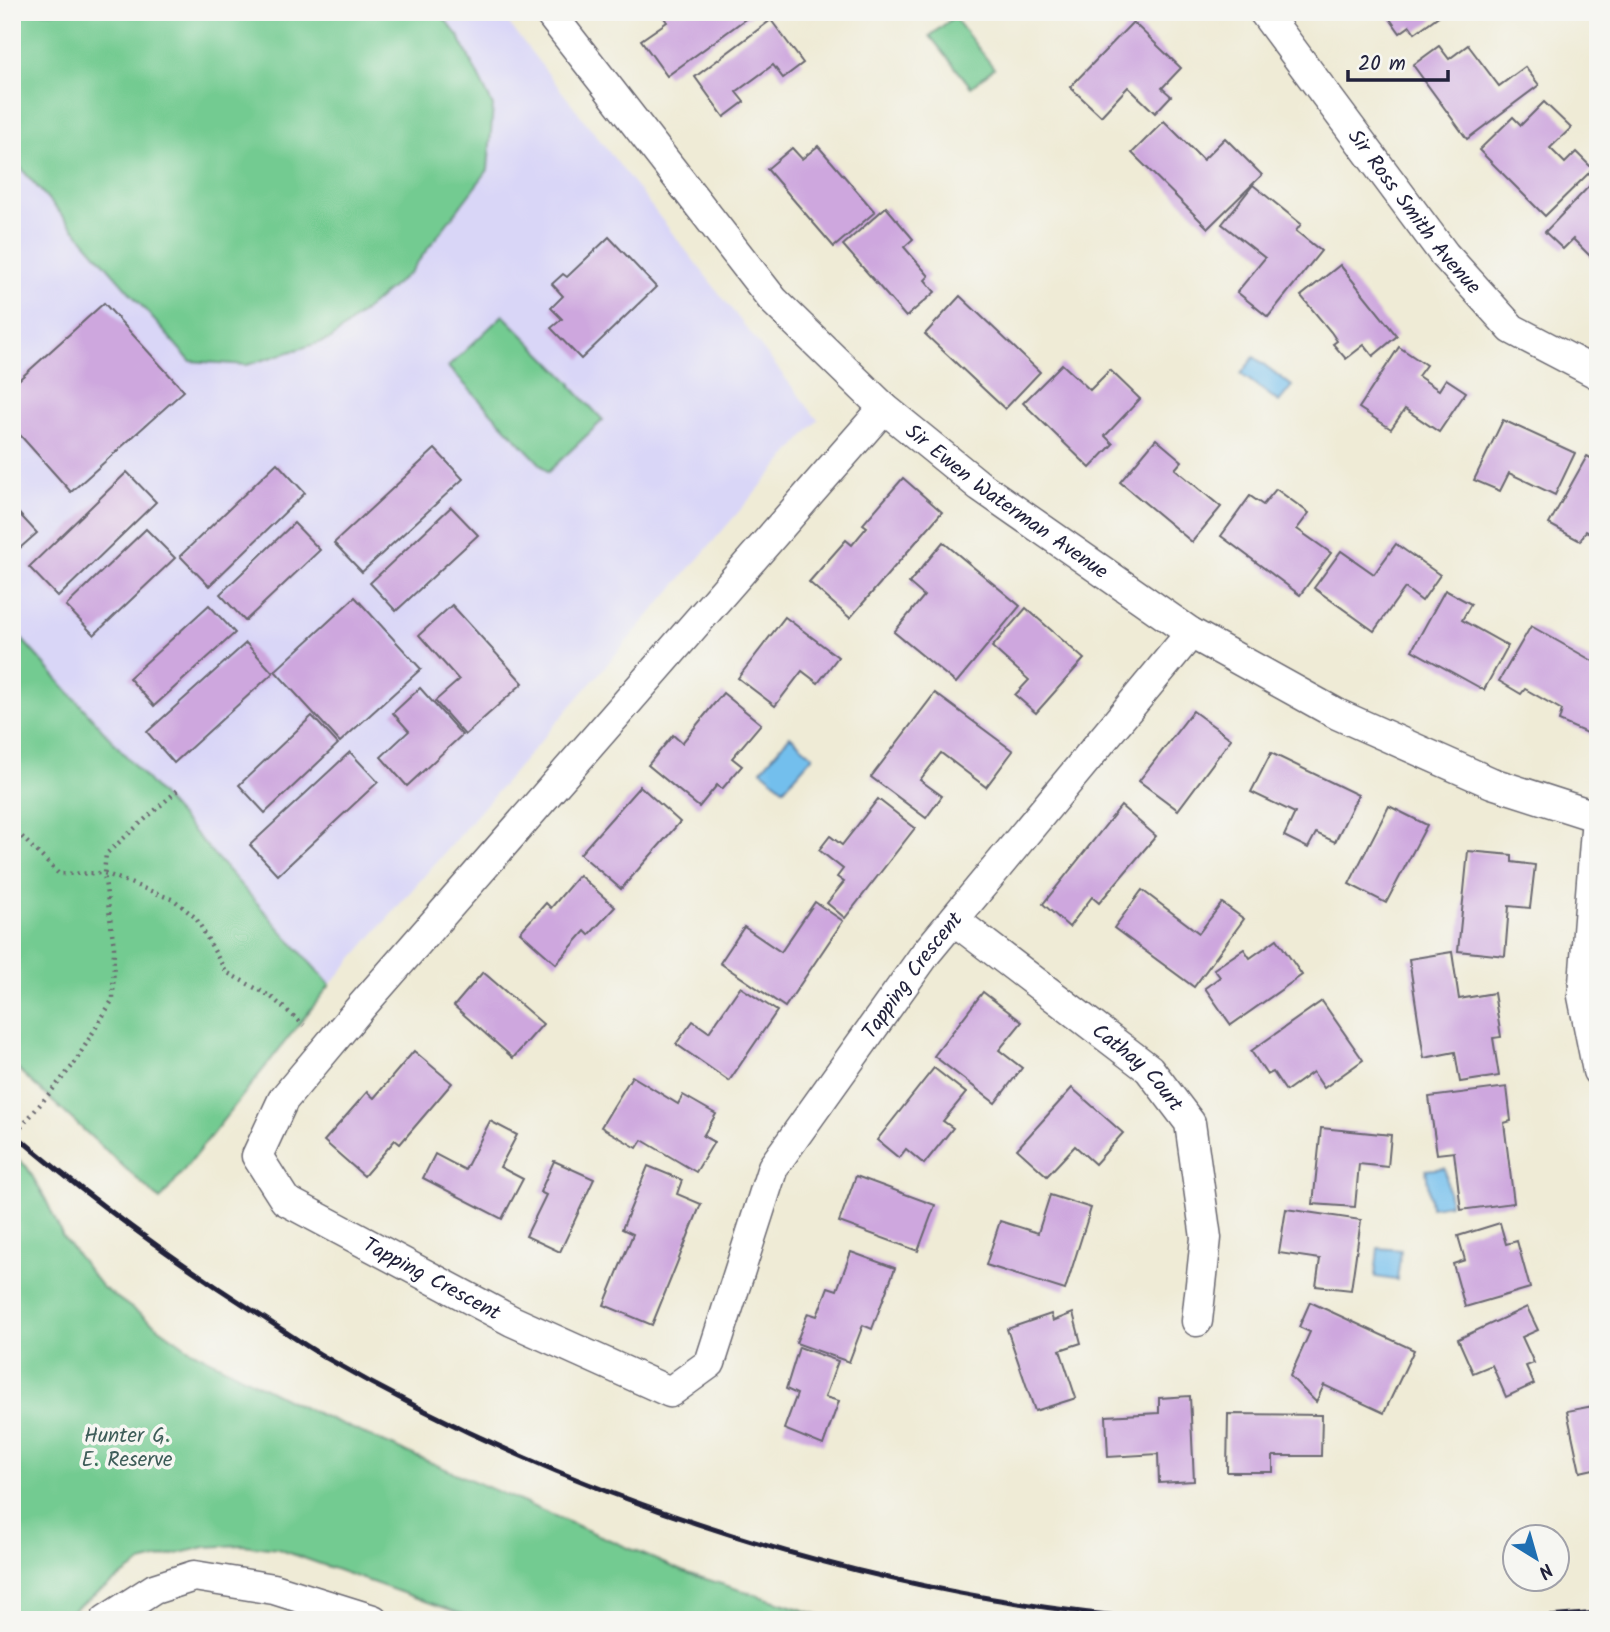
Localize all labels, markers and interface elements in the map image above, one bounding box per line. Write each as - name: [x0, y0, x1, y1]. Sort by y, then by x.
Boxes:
- scale bar: [1348, 38, 1447, 82]
- text: 20 m: [1358, 48, 1406, 81]
- street label: Sir Ross Smith Avenue: [1338, 123, 1489, 303]
- street label: Sir Ewen Waterman Avenue: [897, 416, 1115, 589]
- street label: Tapping Crescent: [854, 905, 972, 1047]
- street label: Cathay Court: [1084, 1016, 1191, 1120]
- street label: Tapping Crescent: [356, 1229, 507, 1330]
- park label: Hunter G. E. Reserve: [81, 1420, 173, 1477]
- north arrow: [1502, 1524, 1572, 1594]
- text: N: [1531, 1554, 1559, 1586]

